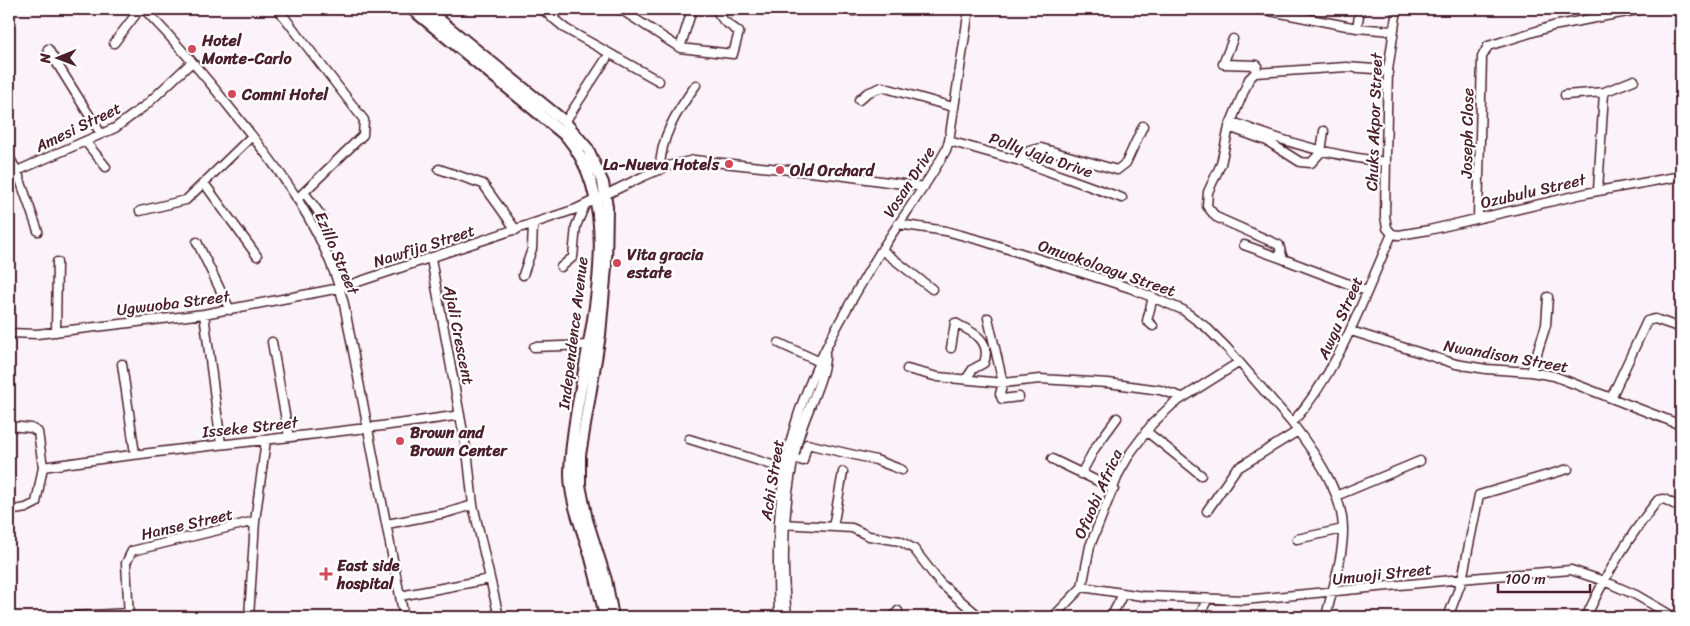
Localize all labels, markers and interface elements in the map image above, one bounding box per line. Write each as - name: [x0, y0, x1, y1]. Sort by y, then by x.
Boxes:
- place label: Hotel Monte-Carlo: [201, 26, 293, 73]
- north arrow: [32, 32, 82, 82]
- marker: Hotel Monte-Carlo: [186, 43, 198, 55]
- street label: Chuks Akpor Street: [1357, 52, 1391, 192]
- text: N: [33, 53, 58, 64]
- place label: Comni Hotel: [241, 80, 330, 109]
- marker: Comni Hotel: [226, 88, 238, 100]
- street label: Joseph Close: [1452, 88, 1482, 179]
- street label: Amesi Street: [29, 94, 126, 161]
- street label: Polly Jaja Drive: [985, 124, 1097, 186]
- street label: Vosan Drive: [875, 140, 943, 224]
- place label: La-Nueva Hotels: [603, 150, 720, 179]
- place label: Old Orchard: [789, 156, 875, 185]
- marker: La-Nueva Hotels: [723, 158, 735, 170]
- marker: Old Orchard: [774, 164, 786, 176]
- street label: Ozubulu Street: [1477, 165, 1589, 217]
- street label: Ezillo Street: [306, 207, 368, 300]
- street label: Nawfija Street: [369, 216, 479, 276]
- street label: Omuokoloagu Street: [1034, 231, 1180, 305]
- place label: Vita gracia estate: [626, 240, 704, 287]
- street label: Independence Avenue: [549, 255, 597, 412]
- marker: Vita gracia estate: [611, 257, 623, 269]
- street label: Awgu Street: [1308, 272, 1371, 365]
- street label: Ugwuoba Street: [115, 282, 232, 324]
- street label: Ajali Crescent: [435, 282, 483, 387]
- street label: Nwandison Street: [1441, 331, 1571, 381]
- street label: Isseke Street: [200, 407, 300, 447]
- place label: Brown and Brown Center: [410, 418, 508, 465]
- marker: Brown and Brown Center: [394, 435, 406, 447]
- street label: Achi Street: [751, 438, 793, 523]
- street label: Ofuobi Africa: [1065, 444, 1131, 544]
- street label: Hanse Street: [138, 499, 236, 549]
- place label: East side hospital: [336, 551, 400, 598]
- street label: Umuoji Street: [1331, 554, 1433, 594]
- scale bar: [1498, 561, 1590, 593]
- text: 100 m: [1505, 566, 1546, 592]
- marker: East side hospital: [319, 567, 333, 581]

